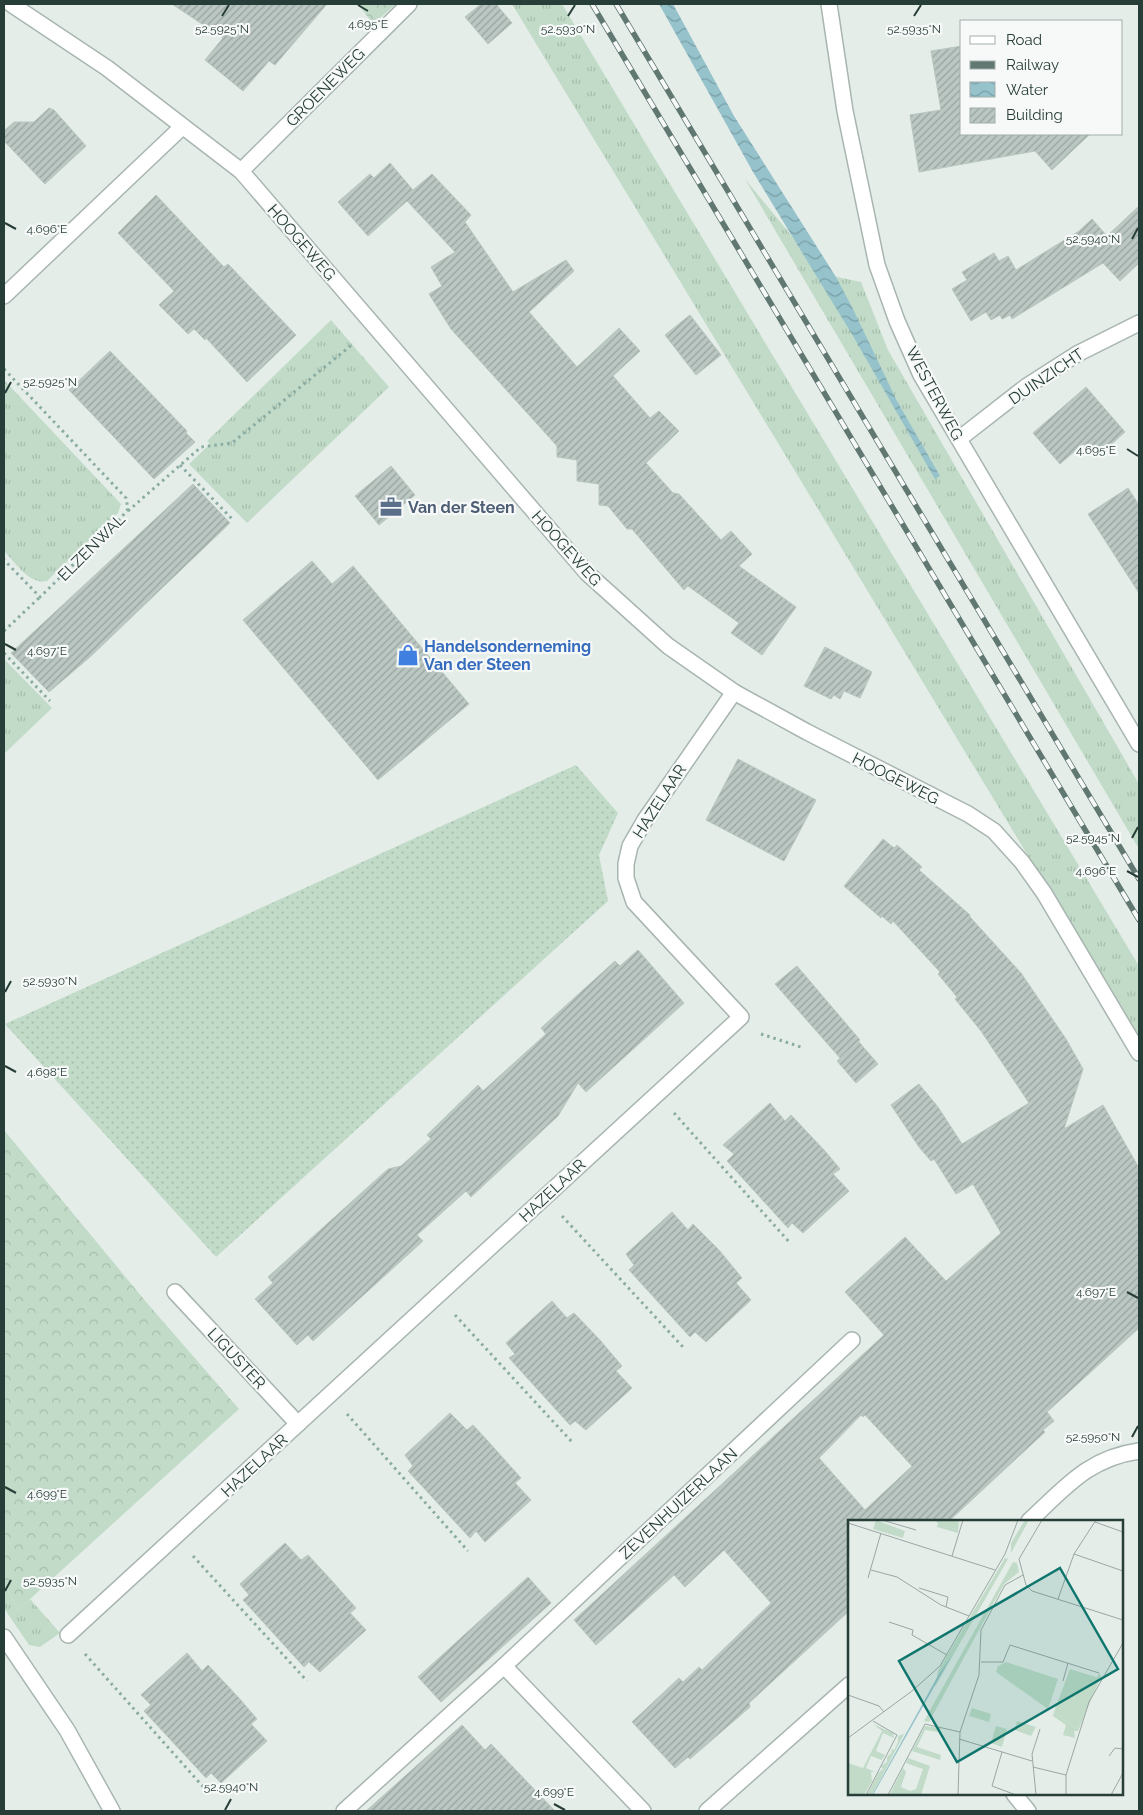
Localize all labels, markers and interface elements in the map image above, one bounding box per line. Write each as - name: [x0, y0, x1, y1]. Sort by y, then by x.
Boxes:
- text: 4.695°E: [348, 17, 388, 31]
- legend: [960, 20, 1123, 135]
- text: 52.5925°N: [195, 22, 249, 36]
- text: 52.5930°N: [541, 22, 595, 36]
- text: 52.5935°N: [887, 22, 941, 36]
- text: Road: [1006, 31, 1042, 49]
- street label: GROENEWEG: [282, 44, 369, 131]
- text: Railway: [1006, 56, 1059, 74]
- text: Water: [1006, 81, 1049, 99]
- text: Building: [1006, 106, 1063, 124]
- street label: HOOGEWEG: [263, 200, 340, 284]
- text: 4.696°E: [27, 222, 67, 236]
- text: 52.5940°N: [1066, 232, 1120, 246]
- street label: WESTERWEG: [902, 343, 967, 443]
- street label: DUINZICHT: [1005, 344, 1088, 408]
- text: 52.5925°N: [23, 375, 77, 389]
- text: 4.695°E: [1076, 443, 1116, 457]
- office icon: Van der Steen: [378, 494, 404, 520]
- place label: Van der Steen: [408, 498, 515, 517]
- street label: HOOGEWEG: [528, 507, 605, 590]
- street label: ELZENWAL: [54, 509, 129, 585]
- place label: Handelsonderneming Van der Steen: [424, 637, 591, 674]
- shop icon: Handelsonderneming Van der Steen: [395, 642, 421, 668]
- text: 4.697°E: [27, 644, 67, 658]
- street label: HOOGEWEG: [849, 748, 942, 808]
- street label: HAZELAAR: [629, 761, 690, 842]
- text: 52.5945°N: [1066, 831, 1120, 845]
- text: 4.696°E: [1076, 864, 1116, 878]
- text: 52.5930°N: [23, 974, 77, 988]
- text: 4.698°E: [27, 1065, 67, 1079]
- street label: HAZELAAR: [515, 1155, 589, 1226]
- text: 4.697°E: [1076, 1285, 1116, 1299]
- street label: LIGUSTER: [204, 1324, 270, 1393]
- street label: HAZELAAR: [217, 1430, 291, 1501]
- text: 52.5950°N: [1066, 1430, 1120, 1444]
- street label: ZEVENHUIZERLAAN: [615, 1444, 741, 1563]
- text: 4.699°E: [27, 1487, 67, 1501]
- inset map: [848, 1520, 1123, 1795]
- text: 52.5935°N: [23, 1574, 77, 1588]
- text: 52.5940°N: [204, 1780, 258, 1794]
- text: 4.699°E: [534, 1785, 574, 1799]

